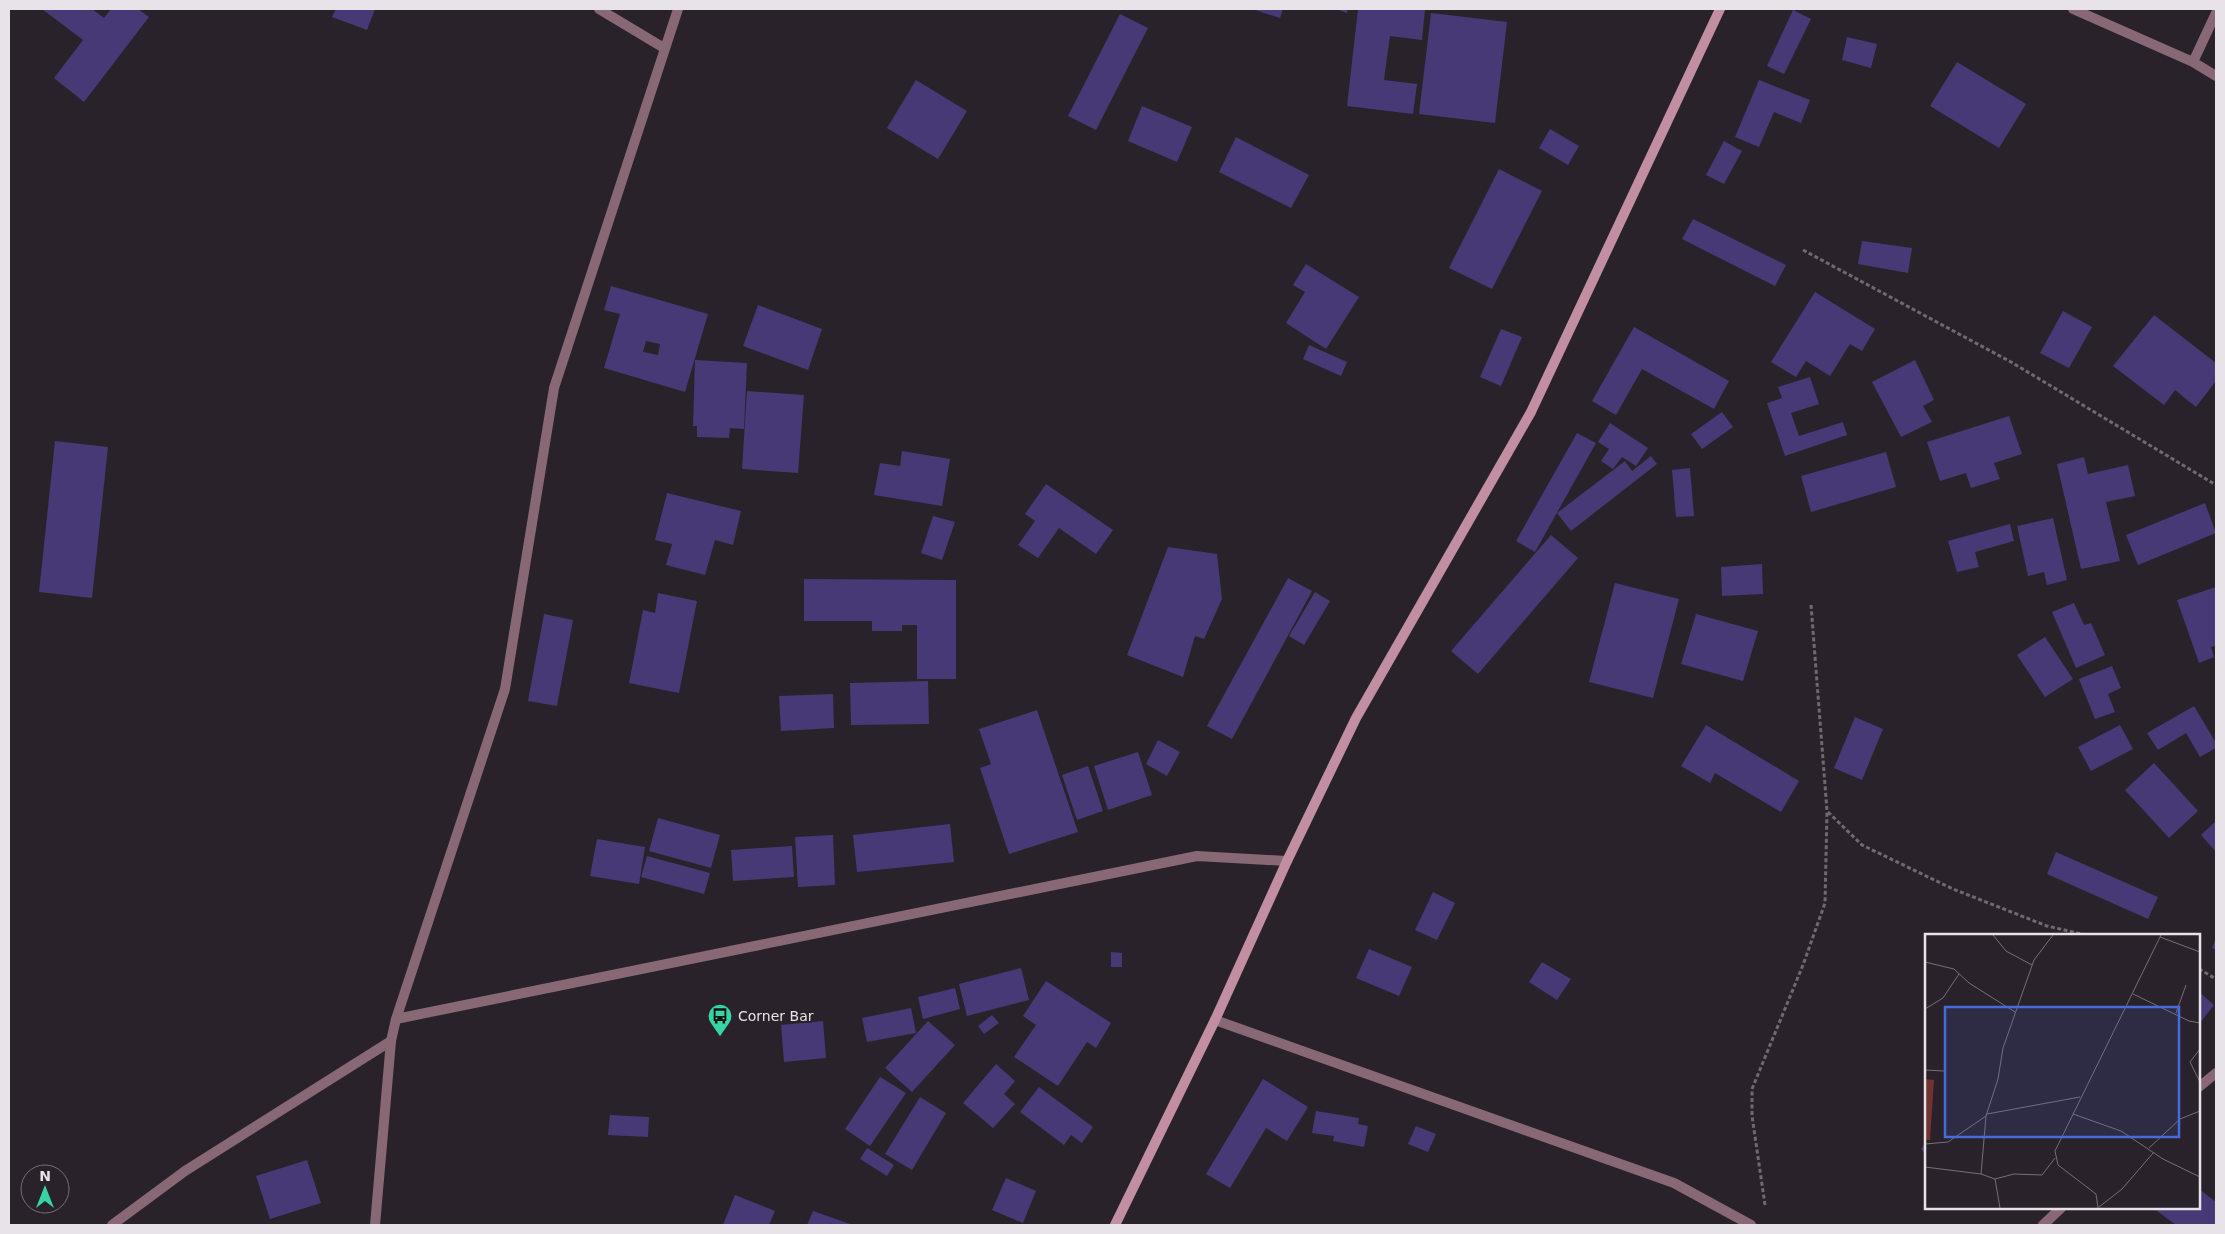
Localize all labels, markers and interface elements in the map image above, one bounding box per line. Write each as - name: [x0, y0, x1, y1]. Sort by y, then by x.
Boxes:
- inset map: [1925, 934, 2200, 1209]
- bus stop icon: Corner Bar: [707, 1003, 733, 1037]
- place label: Corner Bar: [738, 1008, 814, 1024]
- north arrow: [20, 1164, 70, 1214]
- text: N: [39, 1168, 51, 1184]

